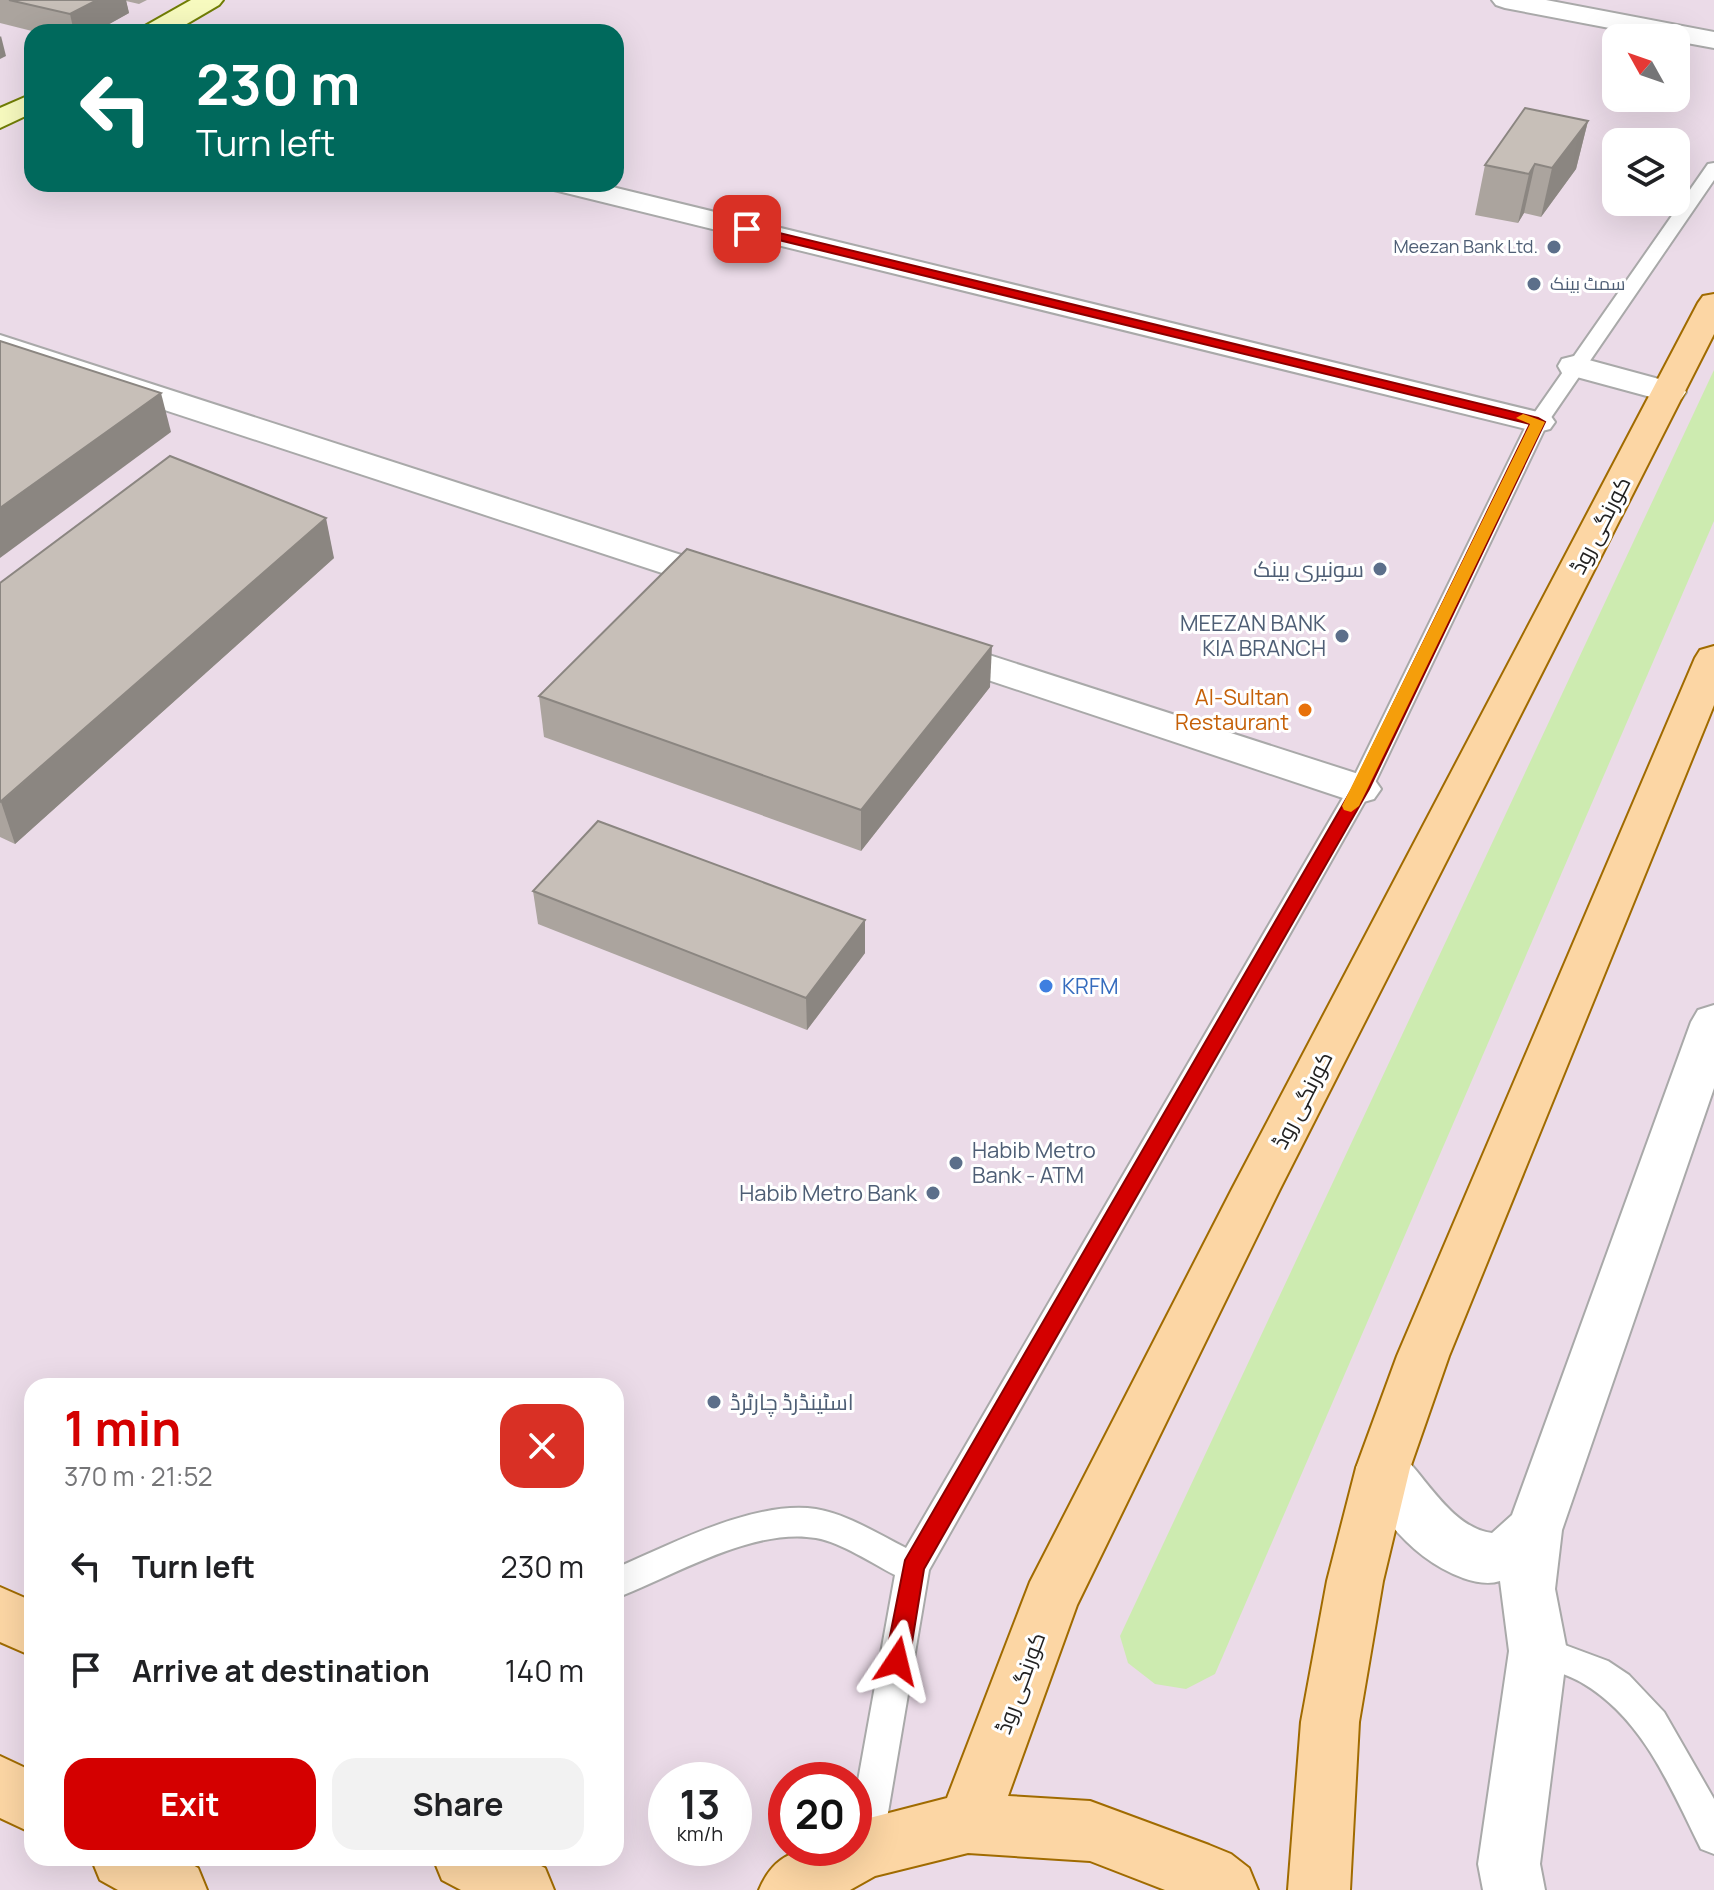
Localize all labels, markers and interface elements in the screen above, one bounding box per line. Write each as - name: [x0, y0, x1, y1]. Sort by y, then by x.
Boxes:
- north arrow: [1602, 24, 1690, 112]
- map controls: [1602, 24, 1690, 216]
- text: 230 m: [196, 45, 360, 122]
- icon: left: [64, 56, 168, 160]
- text: Turn left: [196, 118, 335, 167]
- button: layers: [1602, 128, 1690, 216]
- pin: [713, 195, 781, 263]
- icon: arrive: [725, 207, 769, 251]
- place label: Meezan Bank Ltd.: [1393, 234, 1538, 258]
- marker: Meezan Bank Ltd.: [1545, 238, 1563, 256]
- place label: سمٹ بینک: [1550, 271, 1625, 295]
- marker: سمٹ بینک: [1525, 275, 1543, 293]
- street label: کورنگی روڈ: [1563, 471, 1637, 579]
- place label: سونیری بینک: [1253, 554, 1364, 584]
- marker: سونیری بینک: [1371, 560, 1389, 578]
- place label: MEEZAN BANK KIA BRANCH: [1180, 608, 1327, 663]
- marker: MEEZAN BANK KIA BRANCH: [1333, 627, 1351, 645]
- place label: Al-Sultan Restaurant: [1175, 682, 1289, 737]
- marker: Al-Sultan Restaurant: [1296, 701, 1314, 719]
- place label: KRFM: [1062, 971, 1119, 1001]
- marker: KRFM: [1037, 977, 1055, 995]
- street label: کورنگی روڈ: [1265, 1046, 1339, 1154]
- place label: Habib Metro Bank - ATM: [972, 1135, 1096, 1190]
- marker: Habib Metro Bank - ATM: [947, 1154, 965, 1172]
- place label: Habib Metro Bank: [739, 1178, 918, 1208]
- marker: Habib Metro Bank: [924, 1184, 942, 1202]
- place label: اسٹینڈرڈ چارٹرڈ: [730, 1387, 854, 1417]
- marker: اسٹینڈرڈ چارٹرڈ: [705, 1393, 723, 1411]
- text: 1 min: [64, 1395, 181, 1460]
- button: close: [500, 1404, 584, 1488]
- text: 370 m · 21:52: [64, 1458, 213, 1494]
- icon: left: [64, 1544, 108, 1588]
- text: Turn left: [132, 1546, 255, 1587]
- text: 230 m: [501, 1546, 584, 1587]
- position arrow: [855, 1619, 939, 1703]
- street label: کورنگی روڈ: [988, 1628, 1052, 1738]
- icon: arrive: [64, 1648, 108, 1692]
- text: Arrive at destination: [132, 1650, 430, 1691]
- text: 140 m: [505, 1650, 584, 1691]
- button: Exit: [64, 1758, 316, 1850]
- button: Share: [332, 1758, 584, 1850]
- speed limit sign: 20: [768, 1762, 872, 1866]
- text: 13: [680, 1776, 720, 1831]
- text: km/h: [677, 1820, 723, 1847]

